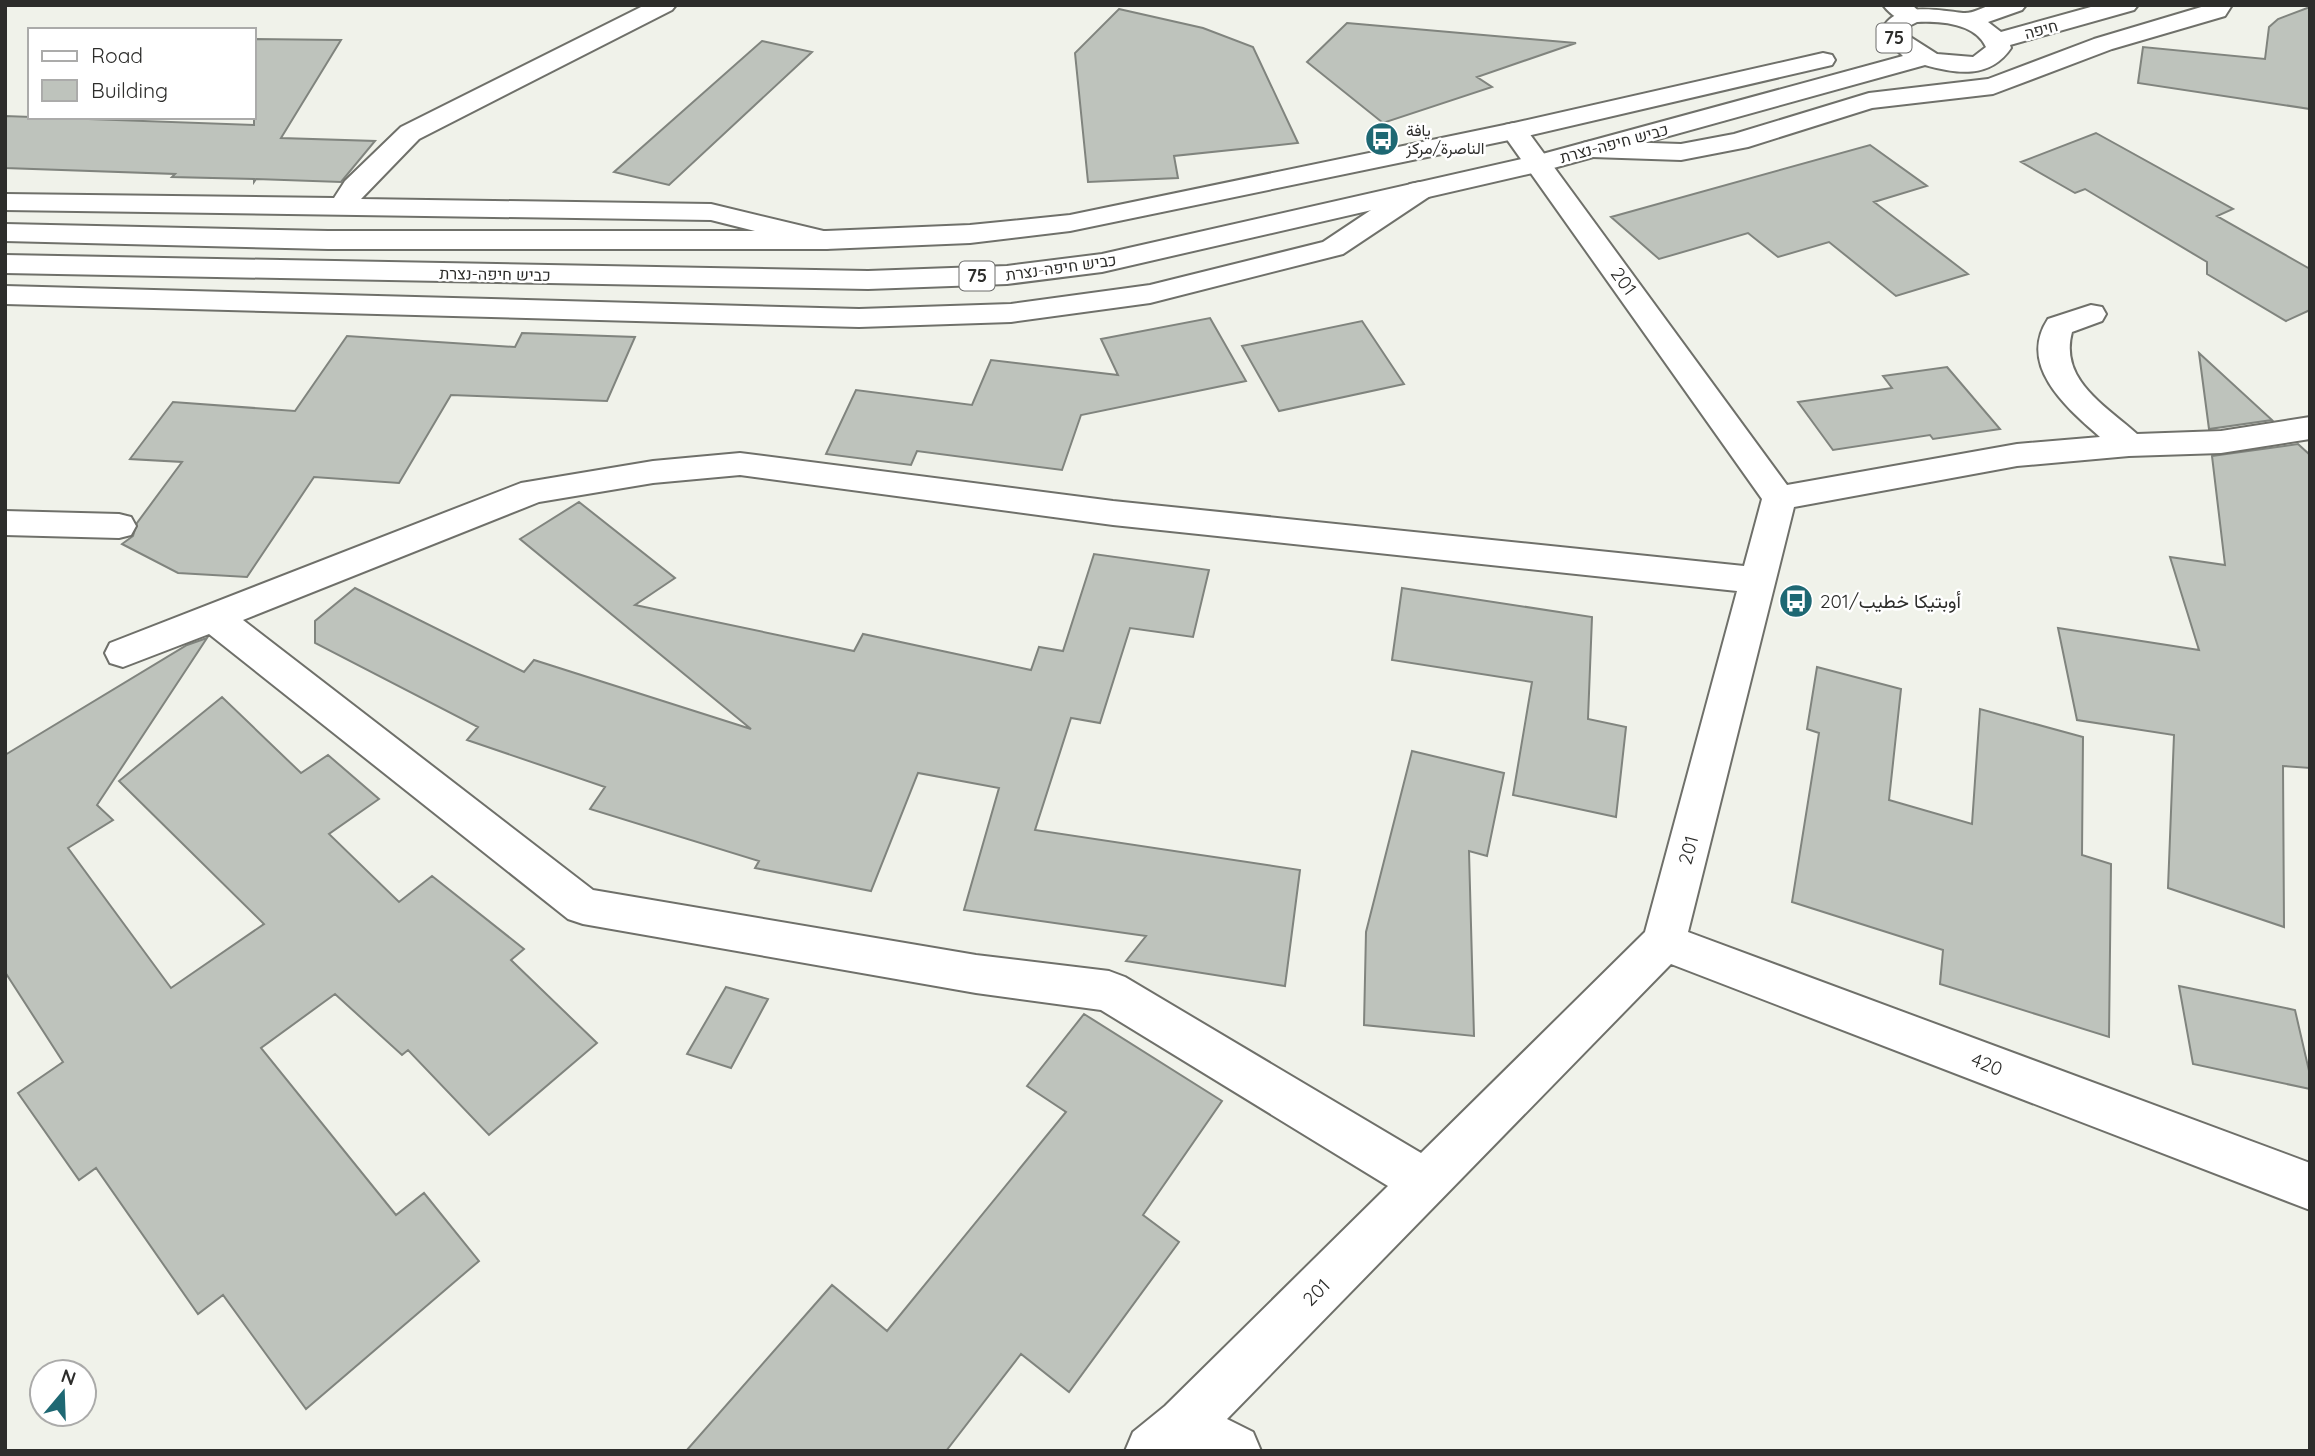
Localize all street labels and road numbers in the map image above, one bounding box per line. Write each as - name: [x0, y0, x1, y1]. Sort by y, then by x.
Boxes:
- street label: חיפה: [2022, 15, 2060, 43]
- road number: 75: [1876, 24, 1912, 52]
- street label: כביש חיפה-נצרת: [1558, 119, 1670, 167]
- street label: כביש חיפה-נצרת: [1004, 249, 1118, 285]
- road number: 75: [960, 262, 995, 290]
- street label: 201: [1606, 262, 1642, 300]
- street label: כביש חיפה-נצרת: [439, 263, 551, 285]
- street label: 201: [1673, 833, 1703, 867]
- street label: 420: [1968, 1047, 2006, 1081]
- street label: 201: [1297, 1273, 1335, 1311]

